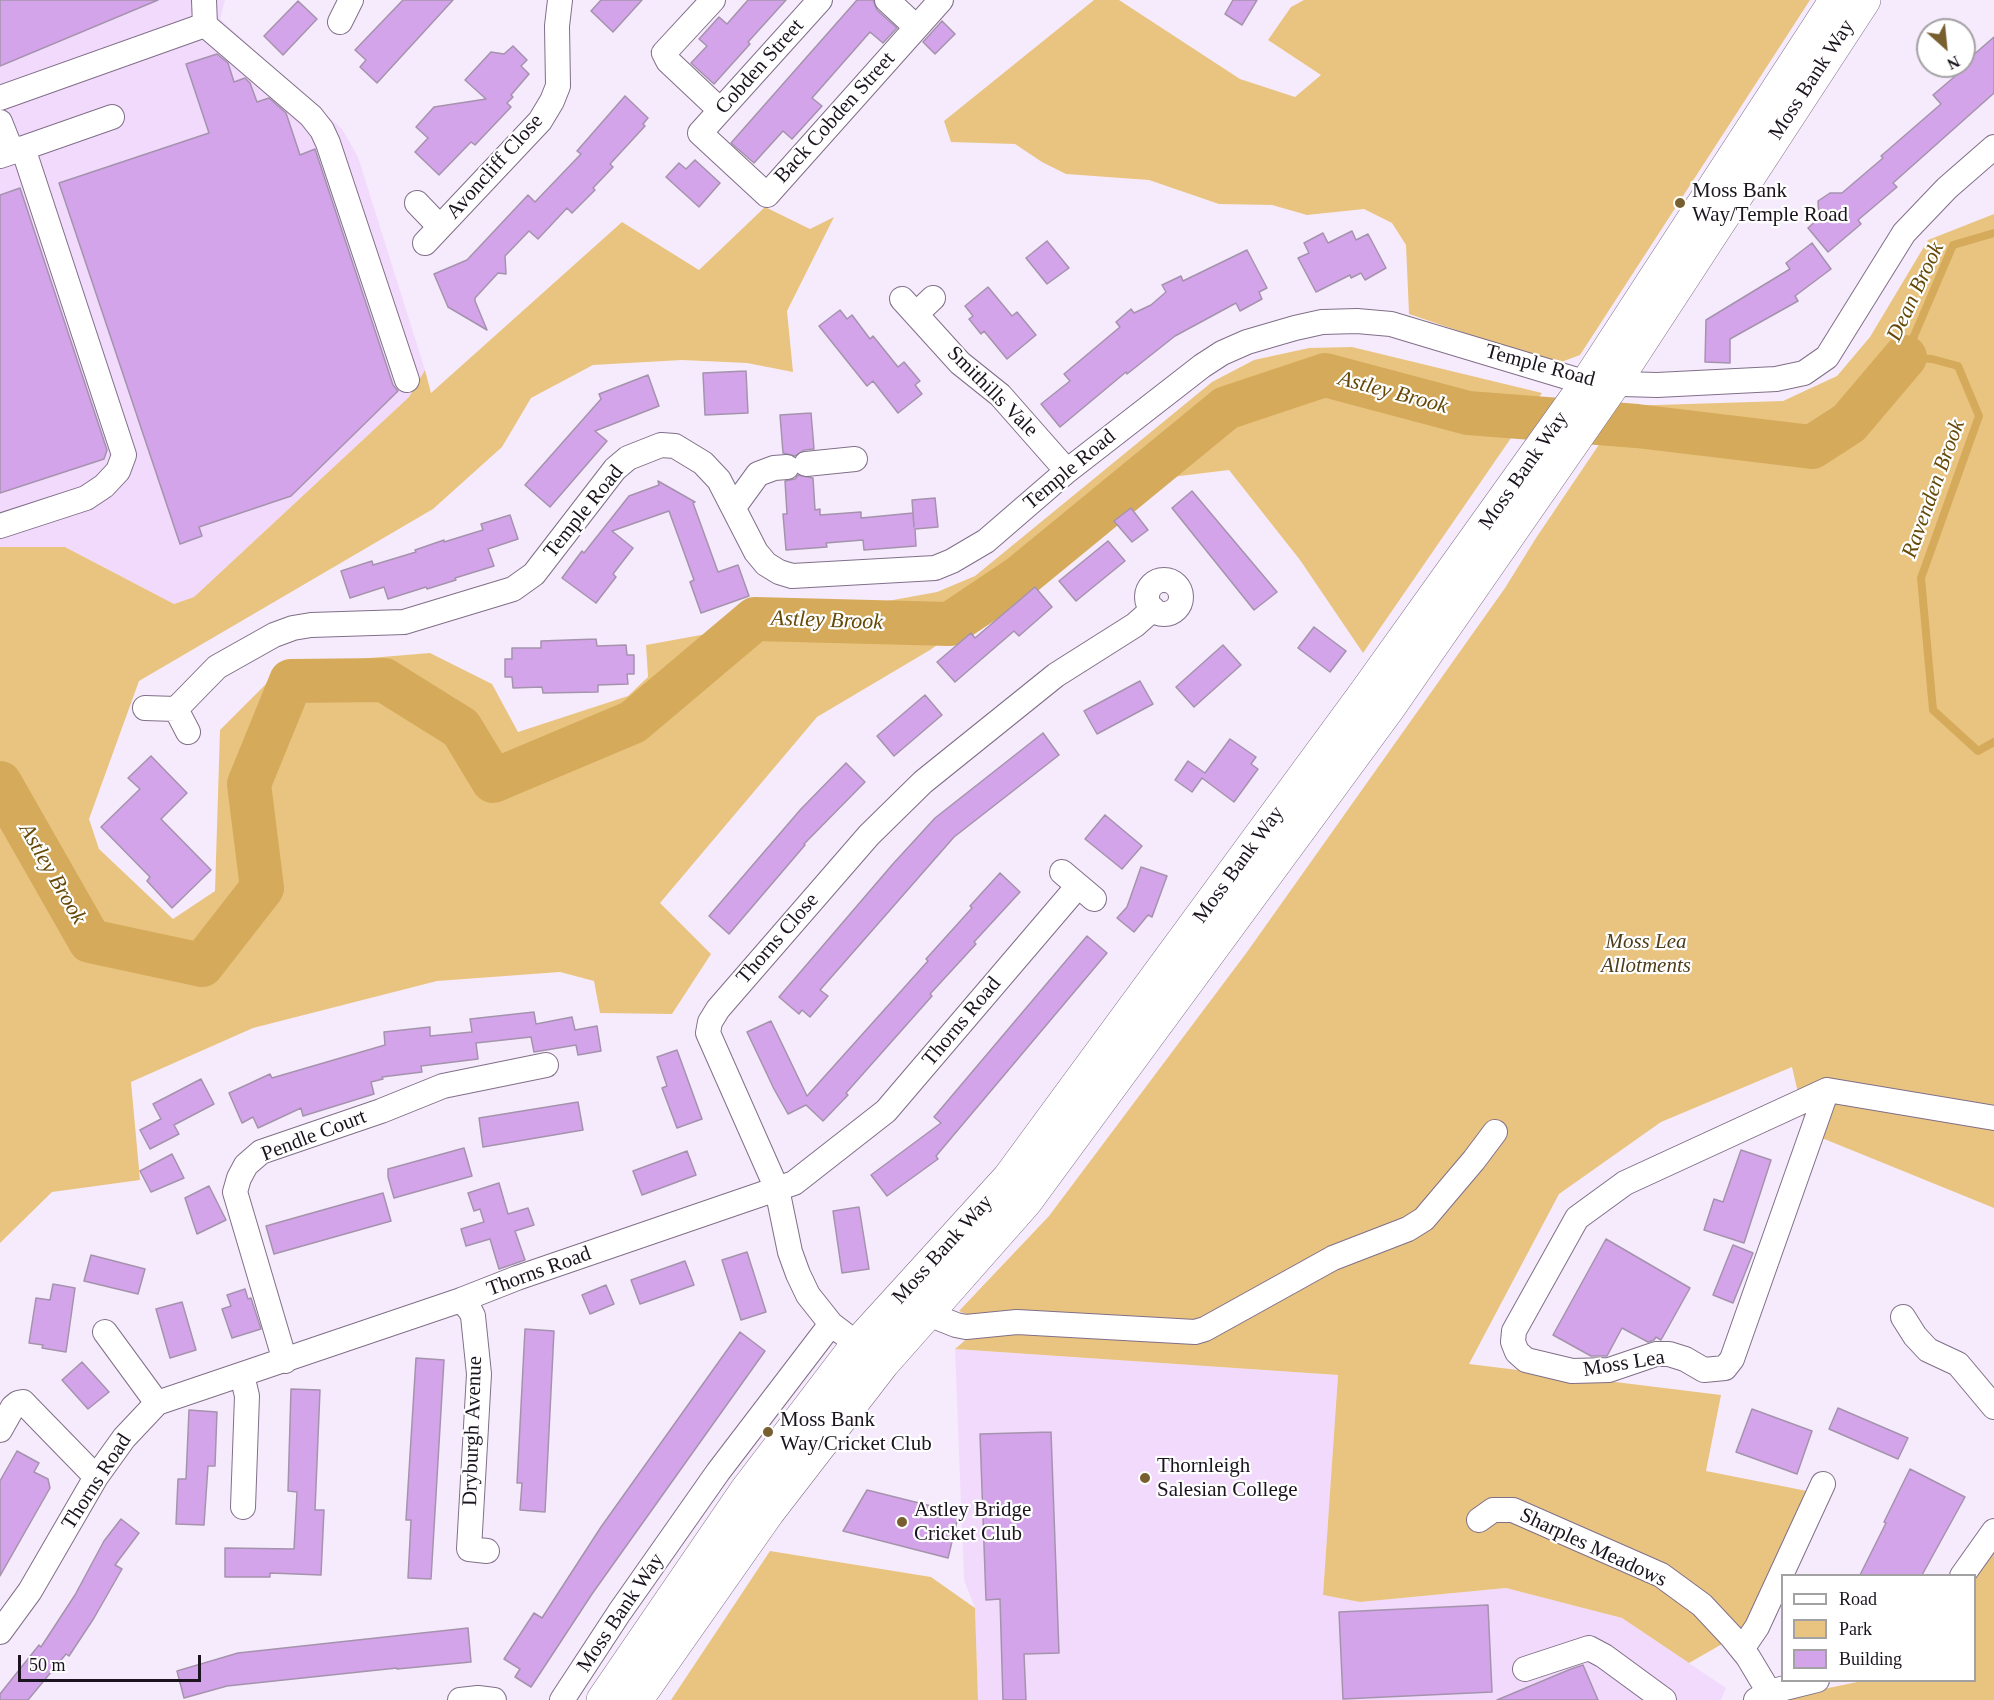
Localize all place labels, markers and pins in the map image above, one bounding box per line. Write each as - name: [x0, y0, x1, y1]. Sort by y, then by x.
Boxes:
- place label: Moss Bank Way/Temple Road: [1692, 178, 1848, 228]
- marker: Moss Bank Way/Temple Road: [1673, 196, 1687, 210]
- place label: Moss Bank Way/Cricket Club: [780, 1407, 932, 1457]
- marker: Moss Bank Way/Cricket Club: [761, 1425, 775, 1439]
- place label: Thornleigh Salesian College: [1157, 1453, 1298, 1503]
- marker: Thornleigh Salesian College: [1138, 1471, 1152, 1485]
- place label: Astley Bridge Cricket Club: [914, 1497, 1031, 1547]
- marker: Astley Bridge Cricket Club: [895, 1515, 909, 1529]

